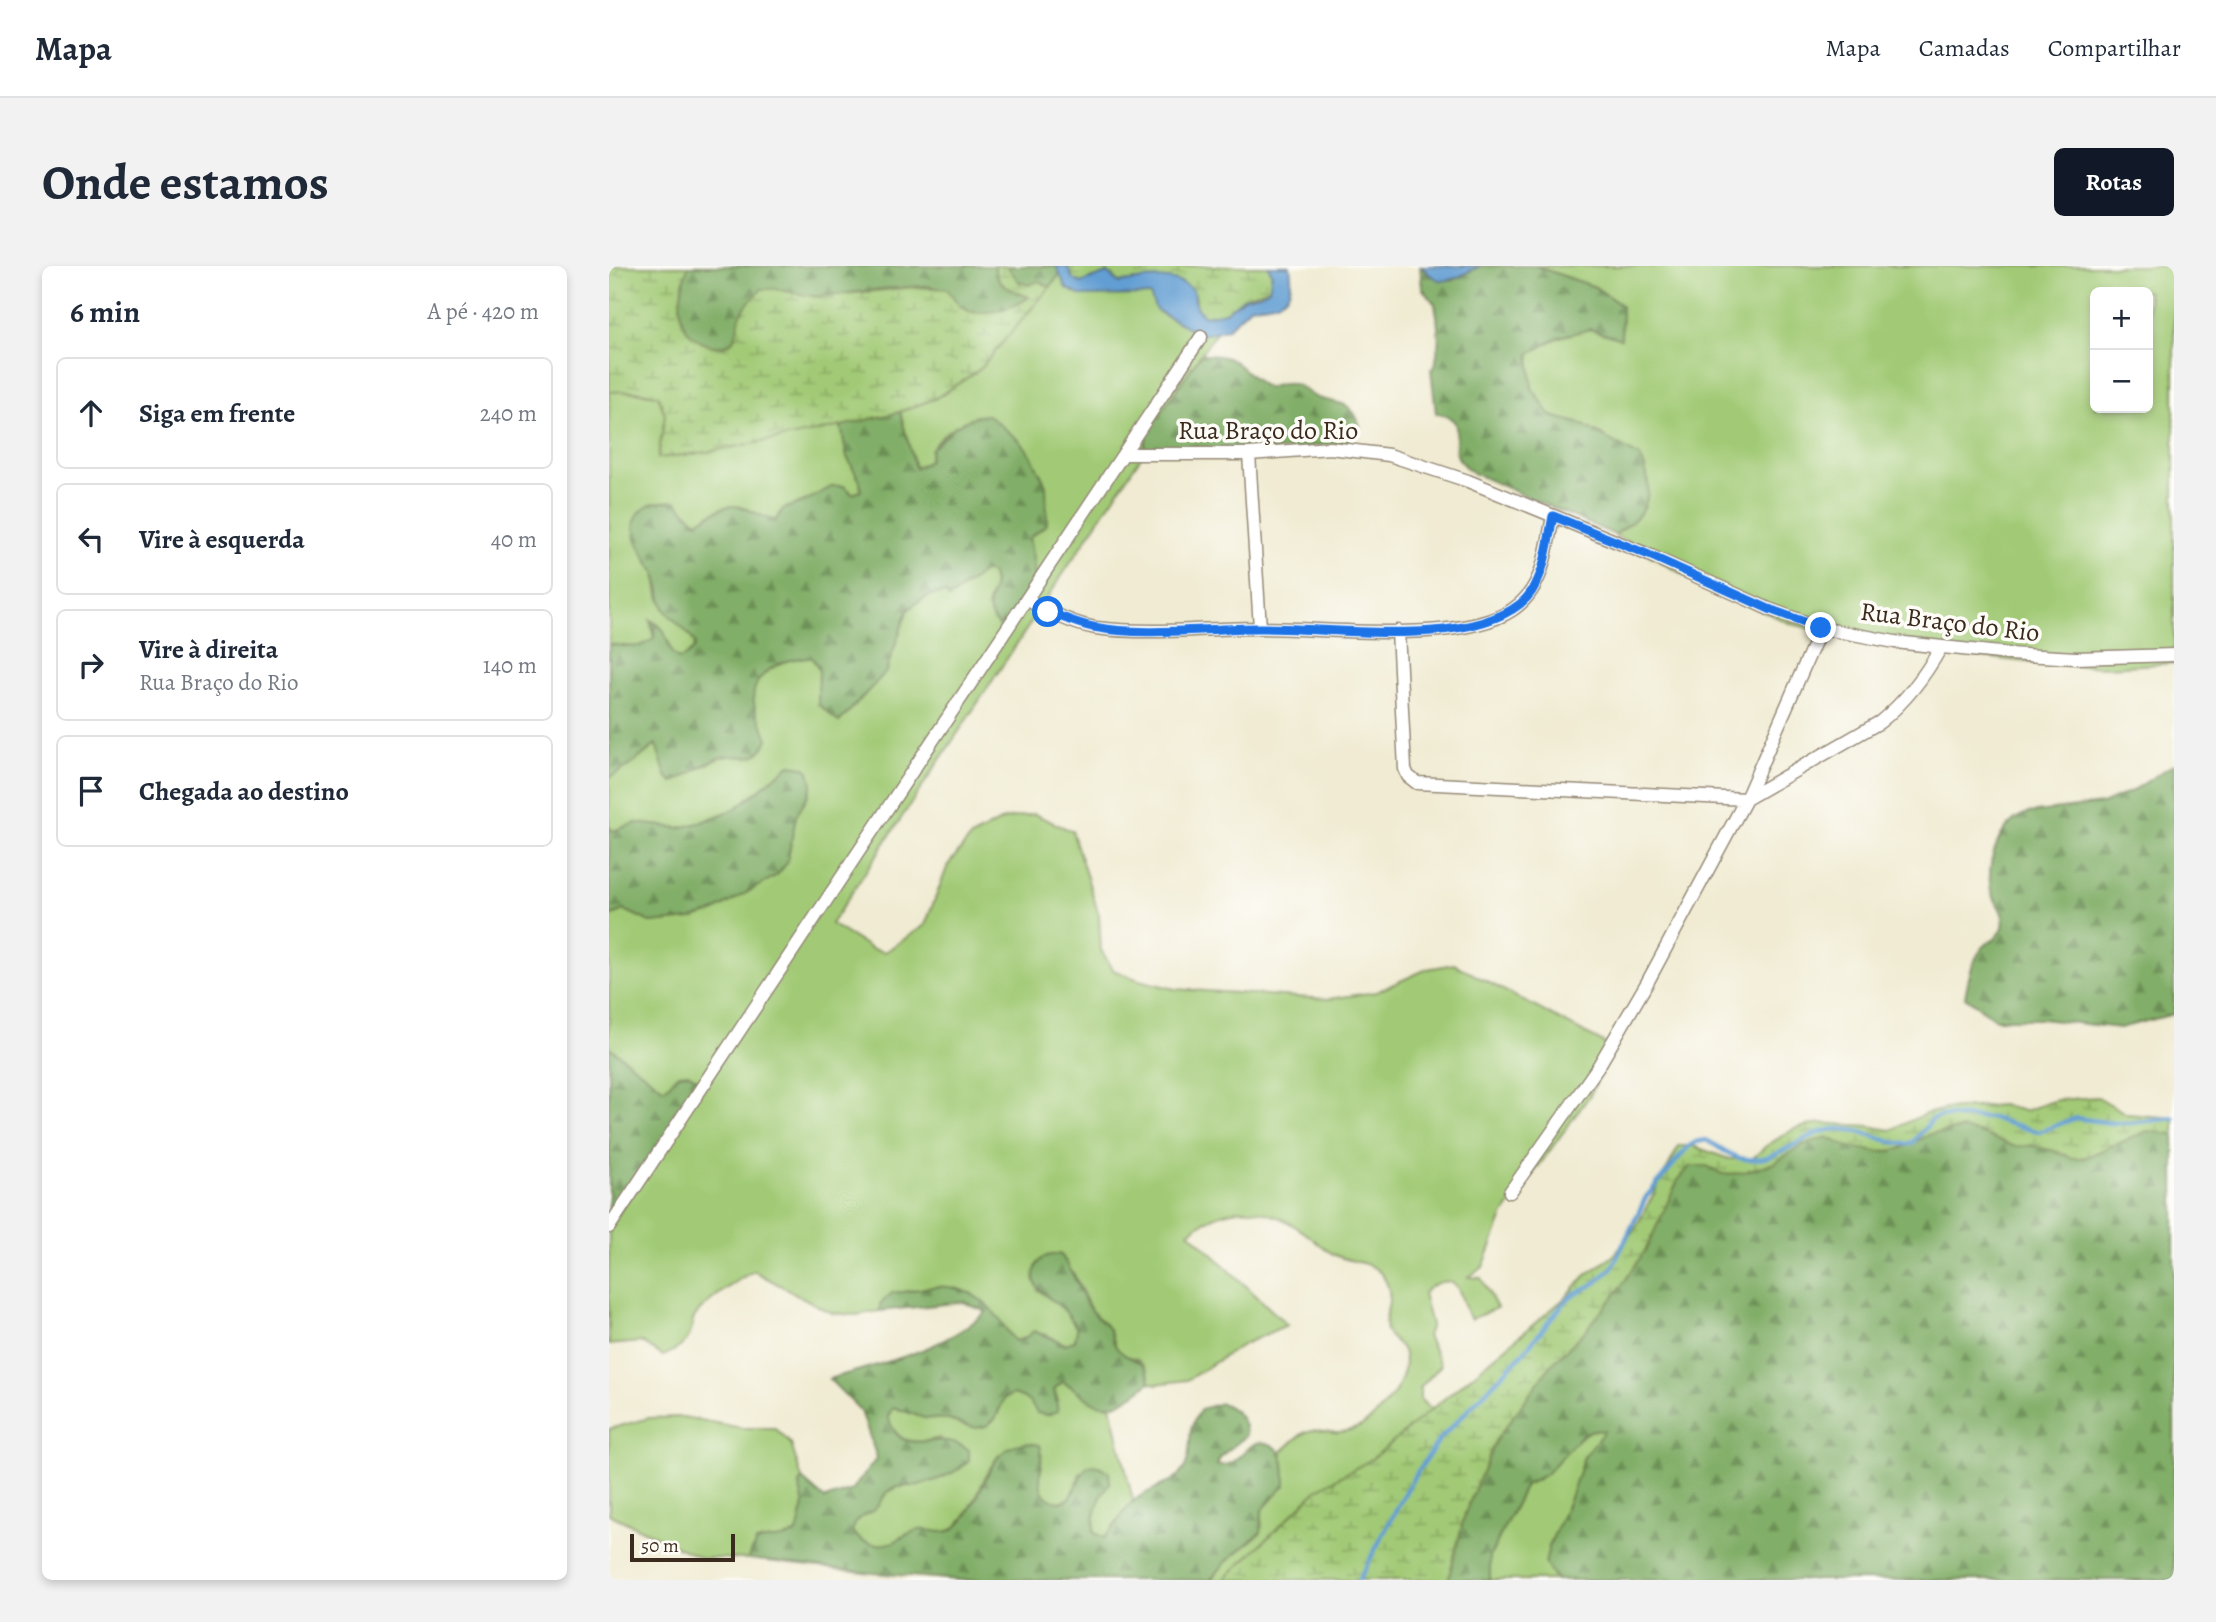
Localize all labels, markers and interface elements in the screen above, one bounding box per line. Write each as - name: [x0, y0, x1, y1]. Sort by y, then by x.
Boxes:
- text: Mapa: [35, 26, 112, 71]
- text: Mapa: [1826, 32, 1881, 64]
- text: Camadas: [1919, 32, 2010, 64]
- text: Compartilhar: [2048, 32, 2181, 64]
- button: Rotas: [2054, 148, 2174, 216]
- text: Onde estamos: [42, 149, 329, 216]
- map controls: [2090, 287, 2153, 413]
- button: +: [2090, 287, 2153, 350]
- text: 6 min: [70, 292, 140, 332]
- text: A pé · 420 m: [428, 296, 539, 327]
- button: −: [2090, 350, 2153, 413]
- icon: ahead: [72, 394, 110, 432]
- text: Siga em frente: [139, 396, 295, 431]
- text: 240 m: [480, 398, 537, 429]
- street label: Rua Braço do Rio: [1178, 413, 1358, 448]
- icon: left: [72, 520, 110, 558]
- text: Vire à esquerda: [139, 522, 305, 557]
- text: 40 m: [491, 524, 537, 555]
- street label: Rua Braço do Rio: [1858, 594, 2042, 650]
- route start: [1032, 596, 1063, 627]
- route end: [1805, 612, 1836, 643]
- text: Vire à direita: [139, 632, 278, 667]
- icon: right: [72, 646, 110, 684]
- text: 140 m: [483, 650, 537, 681]
- text: Rua Braço do Rio: [139, 667, 298, 698]
- icon: arrive: [72, 772, 110, 810]
- text: Chegada ao destino: [139, 774, 349, 809]
- scale bar: [630, 1531, 735, 1563]
- text: 50 m: [641, 1533, 679, 1559]

